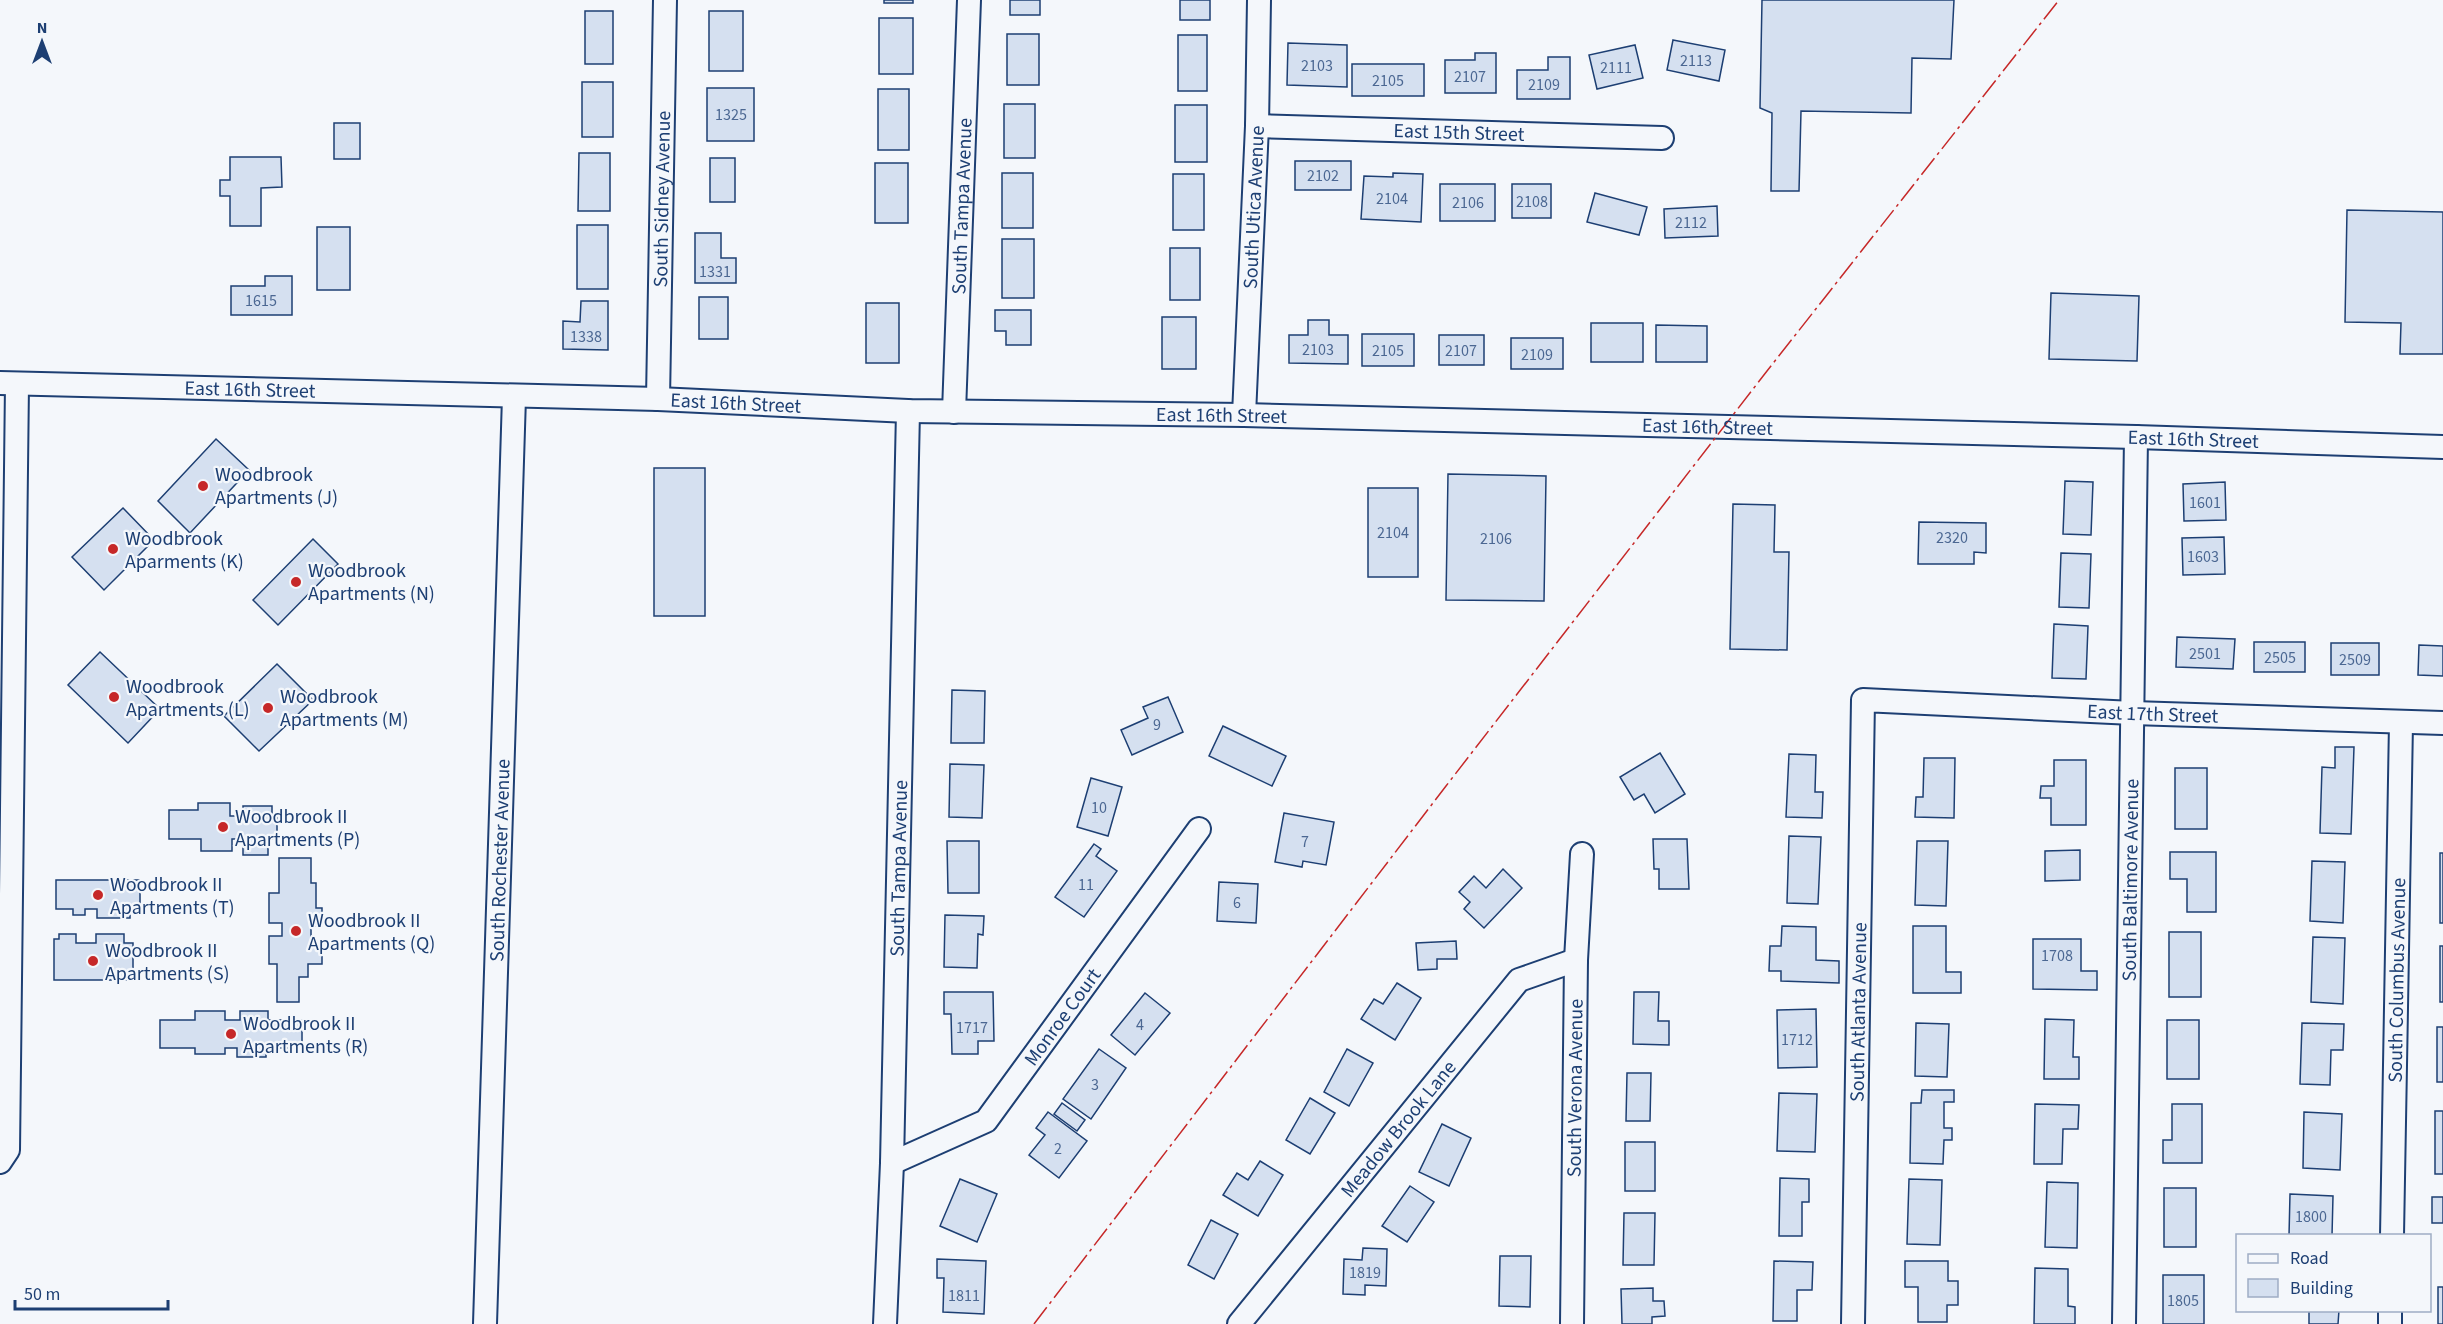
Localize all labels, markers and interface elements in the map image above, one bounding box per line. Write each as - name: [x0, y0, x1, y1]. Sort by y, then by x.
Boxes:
- north arrow: [12, 12, 72, 72]
- text: N: [37, 17, 47, 39]
- house number: 2113: [1680, 50, 1712, 72]
- house number: 2103: [1301, 55, 1333, 77]
- house number: 2111: [1600, 57, 1632, 79]
- house number: 2107: [1454, 66, 1486, 88]
- house number: 2105: [1372, 70, 1404, 92]
- house number: 2109: [1528, 74, 1560, 96]
- house number: 1325: [715, 104, 747, 126]
- street label: South Sidney Avenue: [647, 110, 678, 288]
- street label: South Tampa Avenue: [945, 117, 980, 295]
- street label: East 15th Street: [1393, 117, 1525, 149]
- street label: South Utica Avenue: [1237, 125, 1272, 289]
- house number: 2102: [1307, 165, 1339, 187]
- house number: 2104: [1376, 188, 1408, 210]
- house number: 2108: [1516, 191, 1548, 213]
- house number: 2106: [1452, 192, 1484, 214]
- house number: 2112: [1675, 212, 1707, 234]
- house number: 1331: [699, 261, 731, 283]
- house number: 1615: [245, 290, 277, 312]
- house number: 1338: [570, 326, 602, 348]
- house number: 2103: [1302, 339, 1334, 361]
- house number: 2105: [1372, 340, 1404, 362]
- house number: 2107: [1445, 340, 1477, 362]
- house number: 2109: [1521, 344, 1553, 366]
- street label: East 16th Street: [184, 374, 316, 406]
- street label: East 16th Street: [670, 387, 802, 421]
- street label: East 16th Street: [1156, 401, 1288, 431]
- street label: East 16th Street: [1641, 412, 1773, 443]
- street label: East 16th Street: [2127, 424, 2259, 456]
- place label: Woodbrook Apartments (J): [215, 461, 338, 512]
- marker: Woodbrook Apartments (J): [196, 479, 210, 493]
- house number: 1601: [2189, 492, 2221, 514]
- house number: 2104: [1377, 522, 1409, 544]
- place label: Woodbrook Aparments (K): [125, 525, 244, 576]
- house number: 2320: [1936, 527, 1968, 549]
- house number: 2106: [1480, 528, 1512, 550]
- marker: Woodbrook Aparments (K): [106, 542, 120, 556]
- house number: 1603: [2187, 546, 2219, 568]
- place label: Woodbrook Apartments (N): [308, 557, 435, 608]
- marker: Woodbrook Apartments (N): [289, 575, 303, 589]
- house number: 2501: [2189, 643, 2221, 665]
- house number: 2505: [2264, 647, 2296, 669]
- house number: 2509: [2339, 649, 2371, 671]
- place label: Woodbrook Apartments (L): [126, 673, 250, 724]
- place label: Woodbrook Apartments (M): [280, 683, 409, 734]
- marker: Woodbrook Apartments (L): [107, 690, 121, 704]
- street label: East 17th Street: [2086, 698, 2219, 731]
- marker: Woodbrook Apartments (M): [261, 701, 275, 715]
- house number: 9: [1153, 714, 1161, 736]
- street label: South Rochester Avenue: [483, 758, 518, 962]
- street label: South Baltimore Avenue: [2116, 779, 2146, 981]
- street label: South Tampa Avenue: [883, 780, 915, 957]
- house number: 10: [1091, 797, 1107, 819]
- place label: Woodbrook II Apartments (P): [235, 803, 360, 854]
- marker: Woodbrook II Apartments (P): [216, 820, 230, 834]
- house number: 7: [1301, 831, 1309, 853]
- place label: Woodbrook II Apartments (T): [110, 871, 235, 922]
- house number: 11: [1078, 874, 1094, 896]
- street label: South Columbus Avenue: [2382, 877, 2413, 1083]
- marker: Woodbrook II Apartments (T): [91, 888, 105, 902]
- house number: 6: [1233, 892, 1241, 914]
- place label: Woodbrook II Apartments (Q): [308, 907, 435, 958]
- street label: South Atlanta Avenue: [1844, 922, 1874, 1102]
- marker: Woodbrook II Apartments (Q): [289, 924, 303, 938]
- place label: Woodbrook II Apartments (S): [105, 937, 230, 988]
- house number: 1708: [2041, 945, 2073, 967]
- marker: Woodbrook II Apartments (S): [86, 954, 100, 968]
- street label: Monroe Court: [1018, 963, 1108, 1072]
- street label: South Verona Avenue: [1561, 999, 1591, 1177]
- place label: Woodbrook II Apartments (R): [243, 1010, 368, 1061]
- house number: 4: [1136, 1014, 1144, 1036]
- house number: 1717: [956, 1017, 988, 1039]
- marker: Woodbrook II Apartments (R): [224, 1027, 238, 1041]
- house number: 1712: [1781, 1029, 1813, 1051]
- street label: Meadow Brook Lane: [1335, 1055, 1463, 1204]
- house number: 3: [1091, 1074, 1099, 1096]
- house number: 2: [1054, 1138, 1062, 1160]
- house number: 1800: [2295, 1206, 2327, 1228]
- legend: [2236, 1234, 2431, 1312]
- text: Road: [2290, 1246, 2329, 1271]
- house number: 1819: [1349, 1262, 1381, 1284]
- scale bar: [15, 1273, 168, 1311]
- text: Building: [2290, 1276, 2353, 1301]
- text: 50 m: [24, 1282, 60, 1307]
- house number: 1811: [948, 1285, 980, 1307]
- house number: 1805: [2167, 1290, 2199, 1312]

